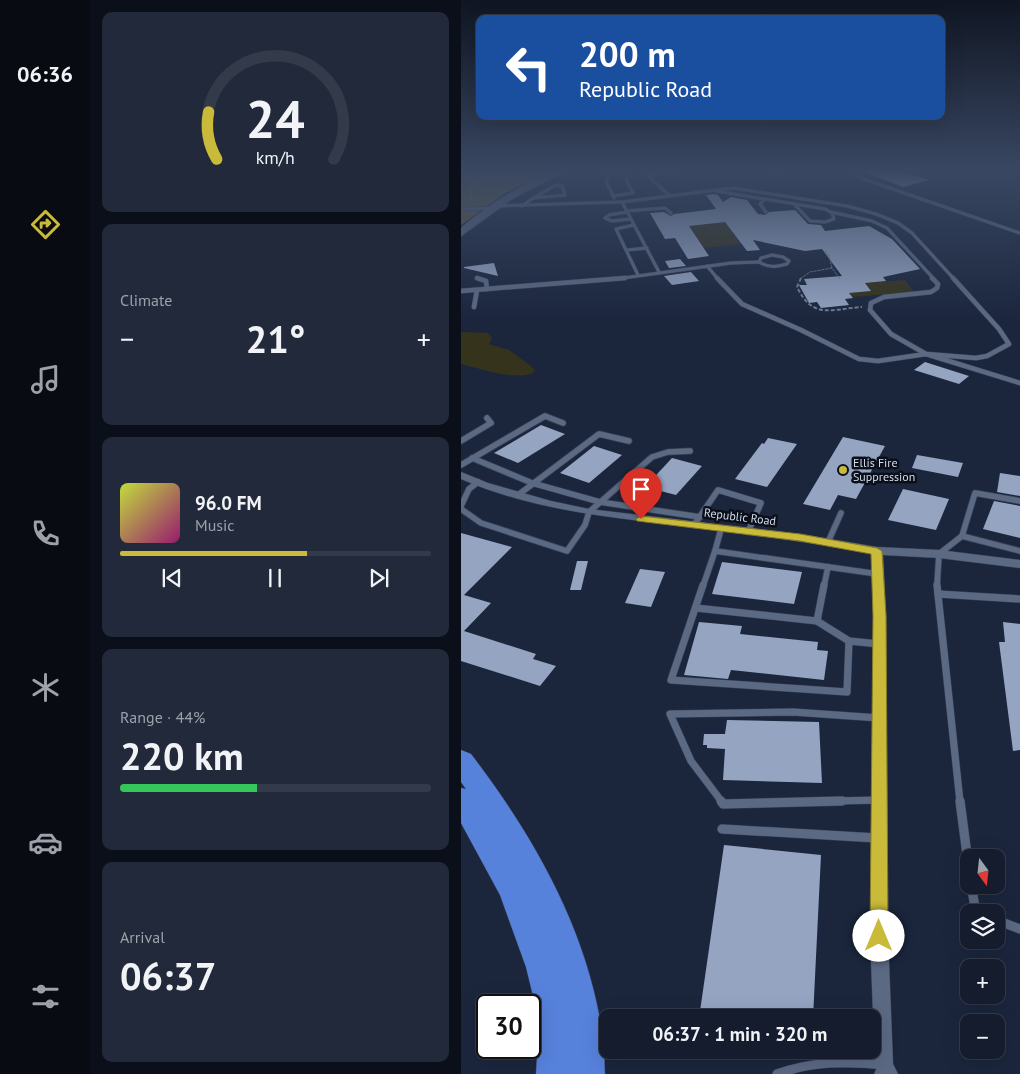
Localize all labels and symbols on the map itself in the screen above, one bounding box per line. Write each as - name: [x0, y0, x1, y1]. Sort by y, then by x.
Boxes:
- place label: Ellis Fire Suppression: [853, 455, 915, 484]
- marker: Ellis Fire Suppression: [837, 464, 849, 476]
- pin: [620, 468, 662, 519]
- street label: Republic Road: [703, 505, 777, 528]
- north arrow: [960, 849, 1005, 894]
- position arrow: [852, 909, 904, 961]
- speed limit sign: 30: [476, 994, 541, 1059]

